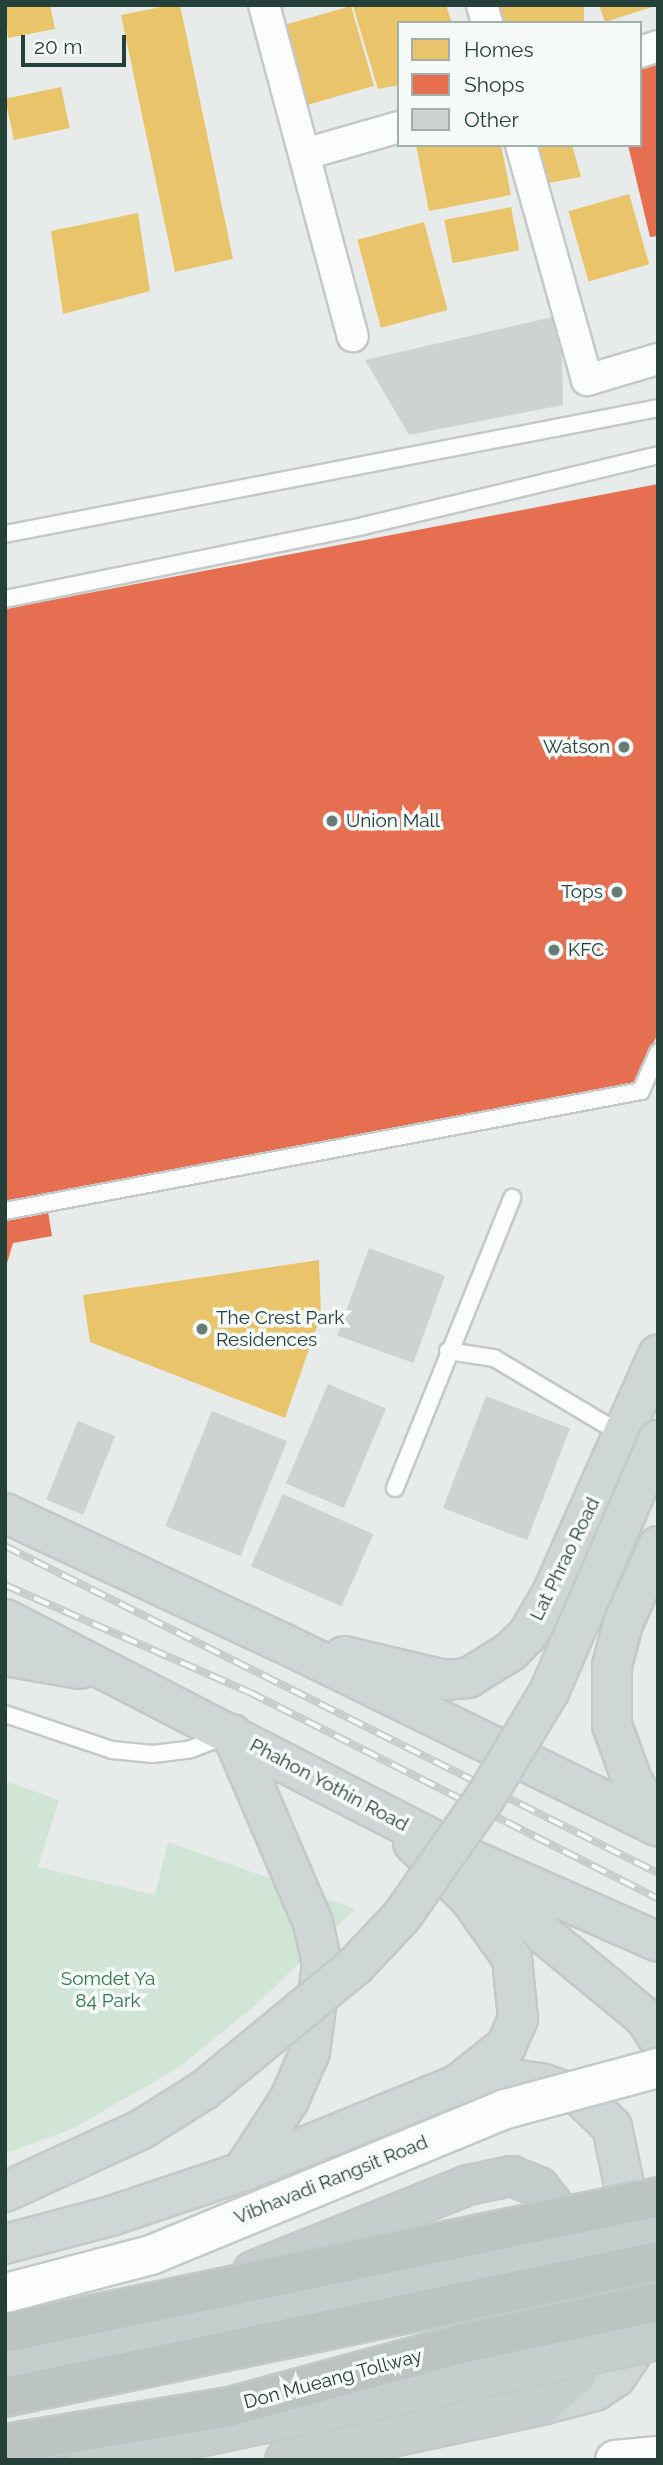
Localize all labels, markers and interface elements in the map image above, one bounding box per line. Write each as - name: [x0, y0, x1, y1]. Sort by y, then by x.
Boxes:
- scale bar: [24, 21, 130, 65]
- legend: [397, 21, 642, 147]
- text: 20 m: [34, 34, 82, 59]
- text: Homes: [464, 37, 534, 62]
- text: Shops: [464, 72, 525, 97]
- text: Other: [464, 107, 519, 132]
- place label: Watson: [543, 736, 610, 758]
- marker: Watson: [616, 739, 632, 755]
- place label: Union Mall: [346, 810, 440, 832]
- marker: Union Mall: [324, 813, 340, 829]
- place label: Tops: [561, 881, 603, 903]
- marker: Tops: [609, 884, 625, 900]
- place label: KFC: [568, 939, 604, 961]
- marker: KFC: [546, 942, 562, 958]
- place label: The Crest Park Residences: [216, 1307, 344, 1351]
- marker: The Crest Park Residences: [194, 1321, 210, 1337]
- street label: Lat Phrao Road: [525, 1494, 605, 1624]
- street label: Phahon Yothin Road: [246, 1734, 412, 1836]
- park label: Somdet Ya 84 Park: [60, 1968, 156, 2012]
- street label: Vibhavadi Rangsit Road: [231, 2131, 431, 2229]
- street label: Don Mueang Tollway: [241, 2344, 425, 2414]

